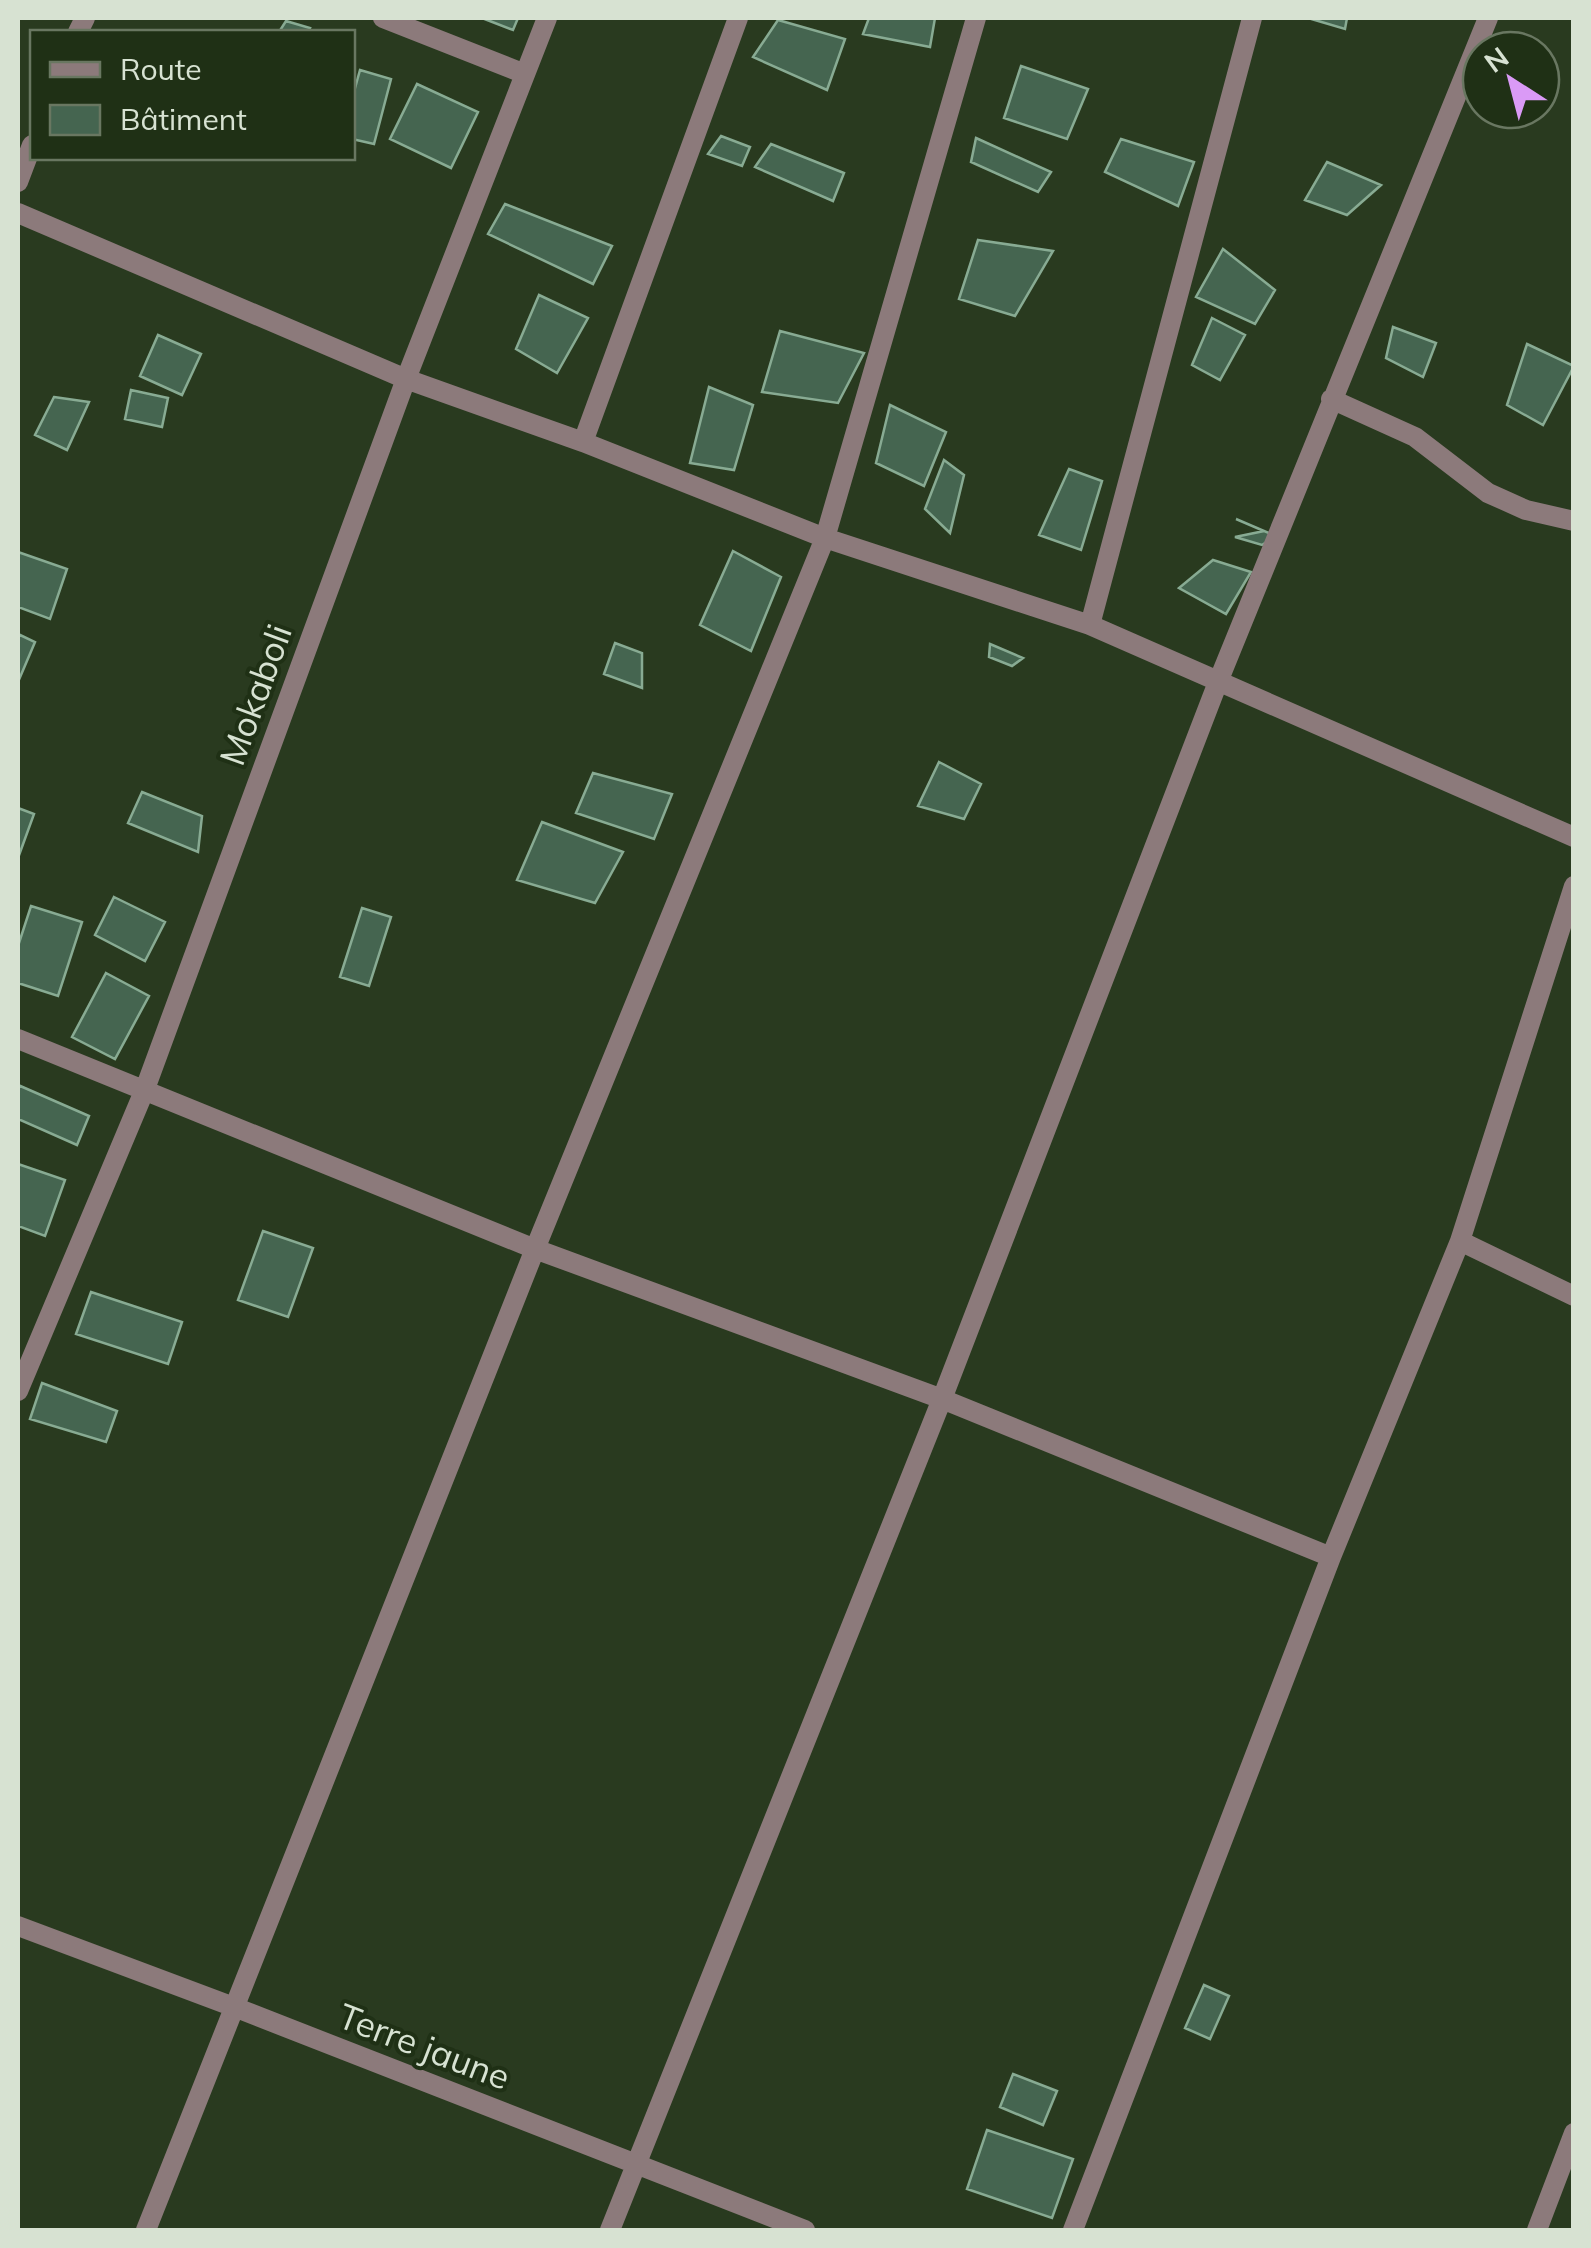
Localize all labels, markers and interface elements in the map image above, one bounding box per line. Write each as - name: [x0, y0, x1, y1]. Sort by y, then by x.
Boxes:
- legend: [30, 30, 355, 160]
- north arrow: [1461, 30, 1561, 130]
- text: N: [1477, 39, 1515, 80]
- text: Route: [120, 50, 202, 88]
- text: Bâtiment: [120, 100, 247, 138]
- street label: Mokaboli: [209, 618, 301, 771]
- street label: Terre jaune: [332, 1993, 516, 2099]

